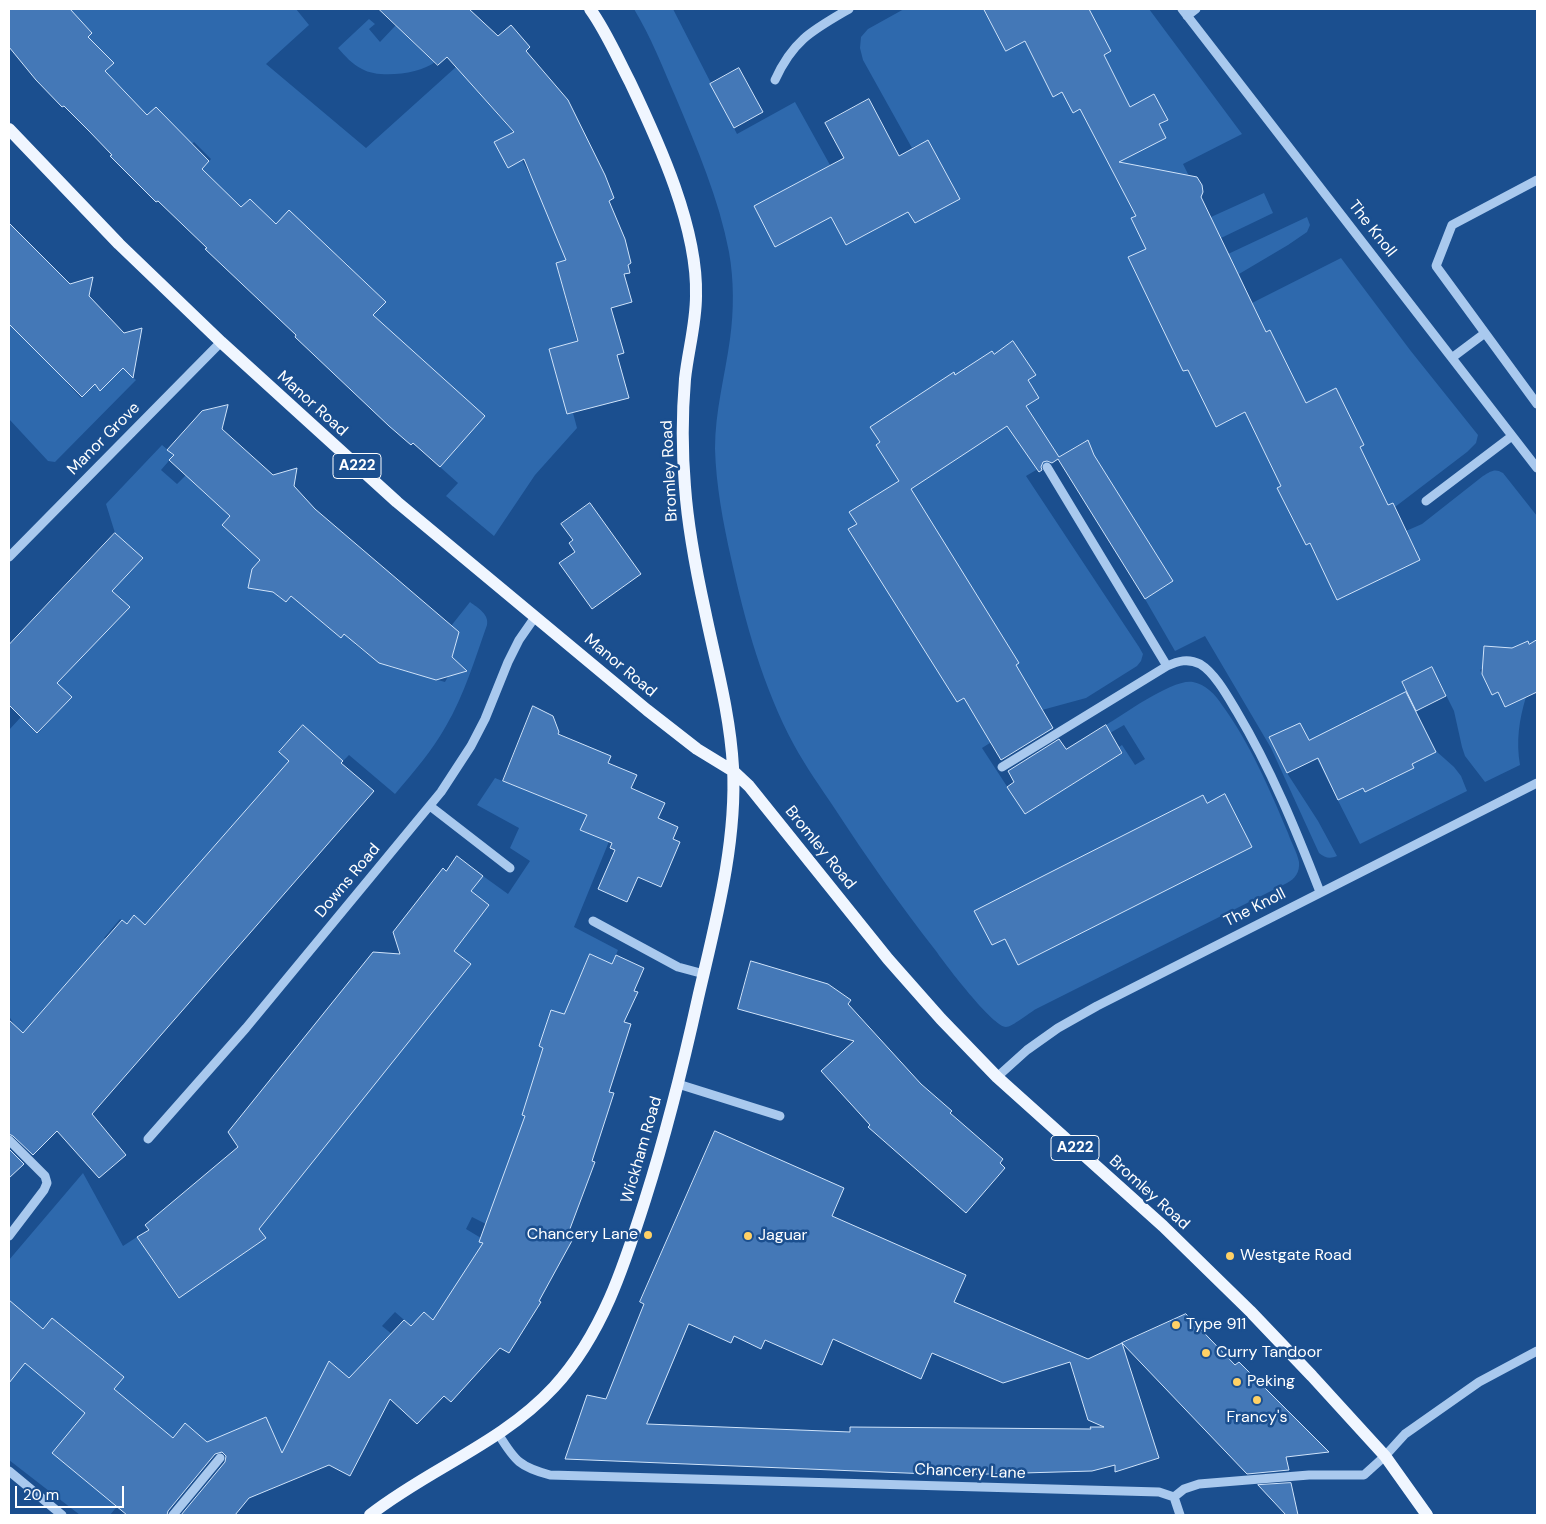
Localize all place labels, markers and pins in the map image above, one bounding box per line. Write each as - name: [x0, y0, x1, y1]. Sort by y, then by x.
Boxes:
- place label: Chancery Lane: [527, 1225, 638, 1245]
- place label: Jaguar: [758, 1226, 807, 1246]
- marker: Chancery Lane: [642, 1229, 654, 1241]
- marker: Jaguar: [742, 1230, 754, 1242]
- place label: Westgate Road: [1240, 1246, 1352, 1266]
- marker: Westgate Road: [1224, 1250, 1236, 1262]
- place label: Type 911: [1186, 1315, 1246, 1335]
- marker: Type 911: [1170, 1319, 1182, 1331]
- place label: Curry Tandoor: [1216, 1343, 1322, 1363]
- marker: Curry Tandoor: [1200, 1347, 1212, 1359]
- place label: Peking: [1247, 1372, 1295, 1392]
- marker: Peking: [1231, 1376, 1243, 1388]
- marker: Francy's: [1251, 1394, 1263, 1406]
- place label: Francy's: [1227, 1408, 1287, 1428]

